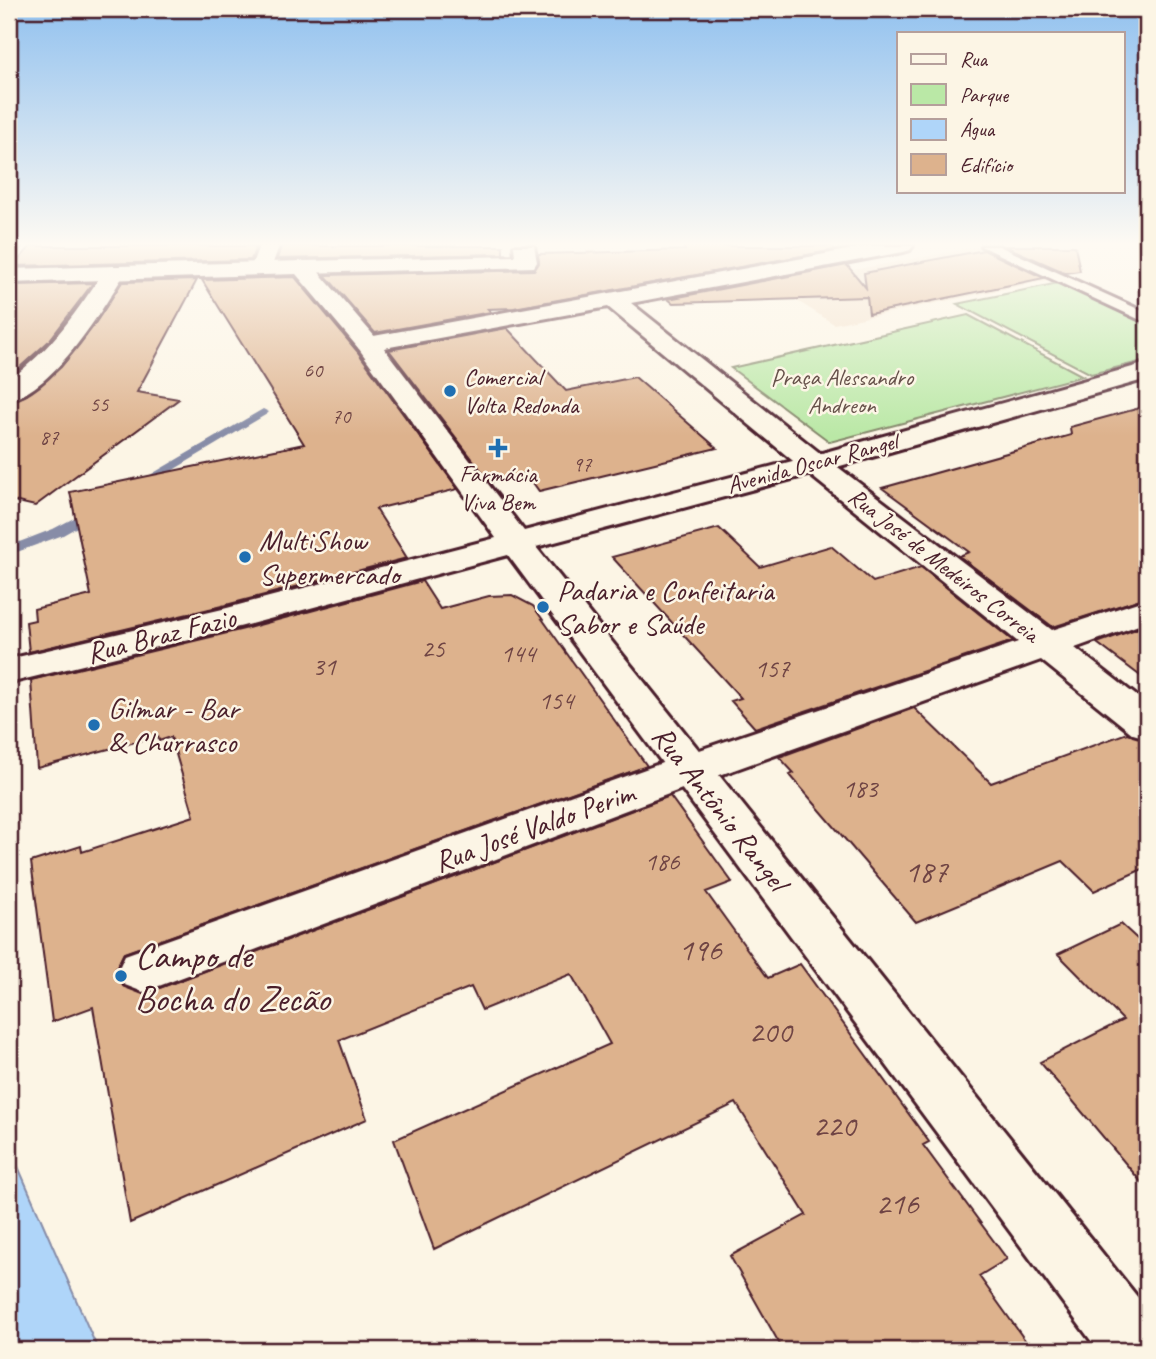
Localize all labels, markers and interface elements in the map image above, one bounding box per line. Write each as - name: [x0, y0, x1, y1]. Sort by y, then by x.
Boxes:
- legend: [897, 32, 1124, 192]
- text: Rua: [960, 46, 988, 72]
- text: Parque: [960, 82, 1009, 108]
- text: Água: [960, 116, 996, 142]
- text: Edifício: [960, 152, 1015, 178]
- house number: 60: [304, 357, 324, 383]
- place label: Comercial Volta Redonda: [464, 362, 580, 420]
- park label: Praça Alessandro Andreon: [771, 362, 915, 420]
- marker: Comercial Volta Redonda: [442, 383, 458, 399]
- house number: 55: [90, 391, 110, 417]
- house number: 70: [332, 403, 352, 429]
- house number: 87: [40, 424, 60, 450]
- street label: Avenida Oscar Rangel: [724, 425, 904, 500]
- marker: Farmácia Viva Bem: [490, 440, 506, 456]
- house number: 97: [573, 451, 593, 477]
- place label: Farmácia Viva Bem: [459, 459, 538, 517]
- street label: Rua José de Medeiros Correia: [842, 481, 1047, 650]
- place label: MultiShow Supermercado: [259, 521, 403, 593]
- marker: MultiShow Supermercado: [237, 549, 253, 565]
- place label: Padaria e Confeitaria Sabor e Saúde: [557, 571, 776, 643]
- street label: Rua Braz Fazio: [83, 598, 241, 672]
- marker: Padaria e Confeitaria Sabor e Saúde: [535, 599, 551, 615]
- house number: 25: [421, 632, 446, 665]
- house number: 144: [500, 637, 538, 670]
- house number: 31: [312, 650, 337, 683]
- house number: 157: [754, 652, 791, 685]
- house number: 154: [538, 684, 576, 717]
- place label: Gilmar - Bar & Churrasco: [108, 689, 242, 761]
- marker: Gilmar - Bar & Churrasco: [86, 717, 102, 733]
- street label: Rua Antônio Rangel: [644, 718, 799, 902]
- street label: Rua José Valdo Perim: [429, 772, 641, 881]
- house number: 183: [842, 772, 880, 805]
- house number: 186: [644, 845, 681, 878]
- house number: 187: [904, 851, 949, 892]
- house number: 196: [678, 929, 723, 970]
- place label: Campo de Bocha do Zecão: [135, 932, 332, 1022]
- marker: Campo de Bocha do Zecão: [113, 968, 129, 984]
- house number: 200: [748, 1011, 794, 1052]
- house number: 220: [812, 1105, 858, 1146]
- house number: 216: [875, 1183, 920, 1224]

